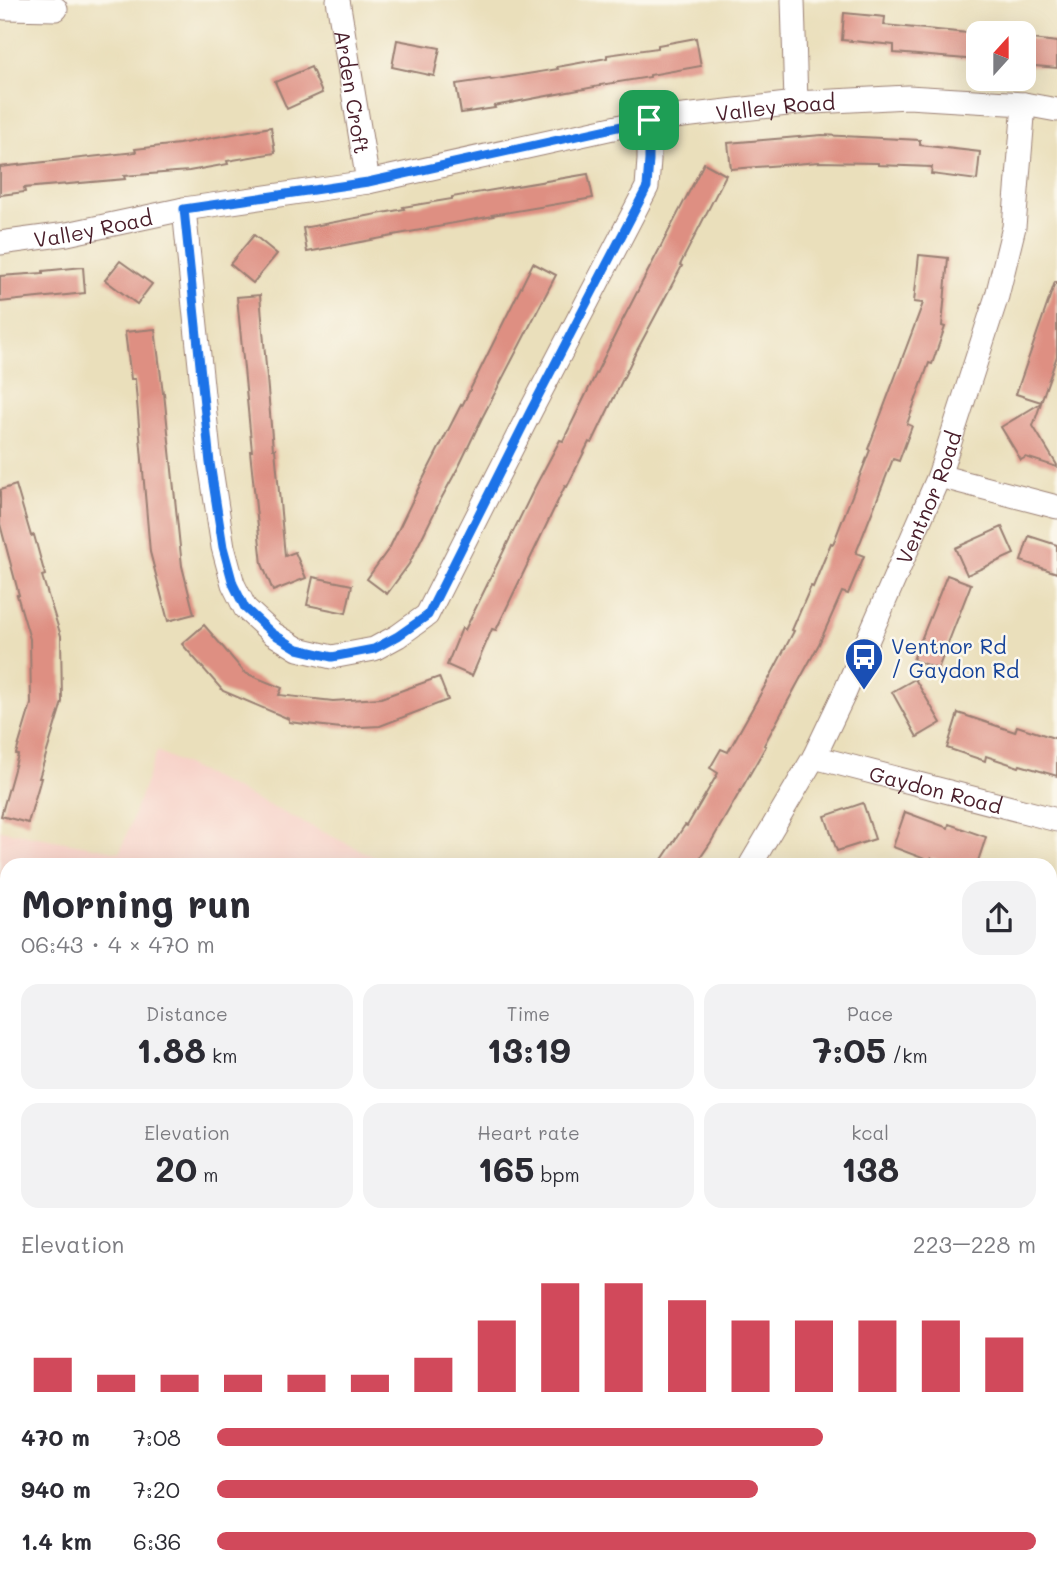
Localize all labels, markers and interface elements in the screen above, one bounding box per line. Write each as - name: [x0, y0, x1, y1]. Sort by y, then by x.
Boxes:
- north arrow: [966, 21, 1036, 91]
- map controls: [966, 21, 1036, 91]
- street label: Arden Croft: [330, 28, 377, 156]
- street label: Valley Road: [714, 87, 836, 126]
- pin: [619, 90, 679, 150]
- icon: arrive: [630, 101, 668, 139]
- street label: Valley Road: [32, 203, 154, 252]
- street label: Ventnor Road: [889, 427, 966, 568]
- place label: Ventnor Rd / Gaydon Rd: [891, 632, 1019, 683]
- bus stop icon: Ventnor Rd / Gaydon Rd: [843, 636, 885, 691]
- street label: Gaydon Road: [867, 758, 1005, 819]
- text: Morning run: [21, 878, 251, 928]
- button: share: [962, 881, 1036, 955]
- text: 06:43 · 4 × 470 m: [21, 929, 215, 959]
- text: Distance: [146, 1001, 228, 1026]
- text: Time: [507, 1001, 550, 1026]
- text: Pace: [847, 1001, 893, 1026]
- text: 1.88: [136, 1026, 206, 1072]
- text: 13:19: [486, 1026, 571, 1072]
- text: 7:05: [813, 1026, 886, 1072]
- text: km: [206, 1043, 237, 1068]
- text: /km: [886, 1043, 928, 1068]
- text: Elevation: [144, 1120, 229, 1145]
- text: Heart rate: [477, 1120, 580, 1145]
- text: kcal: [851, 1120, 889, 1145]
- text: 20: [155, 1145, 197, 1191]
- text: 165: [477, 1145, 535, 1191]
- text: 138: [841, 1145, 899, 1191]
- text: m: [197, 1162, 218, 1187]
- text: bpm: [535, 1162, 580, 1187]
- text: Elevation: [21, 1229, 124, 1259]
- text: 223–228 m: [913, 1229, 1036, 1259]
- text: 470 m: [21, 1422, 90, 1452]
- text: 7:08: [133, 1422, 181, 1452]
- text: 940 m: [21, 1474, 91, 1504]
- text: 7:20: [133, 1474, 180, 1504]
- text: 1.4 km: [21, 1526, 92, 1556]
- text: 6:36: [133, 1526, 181, 1556]

